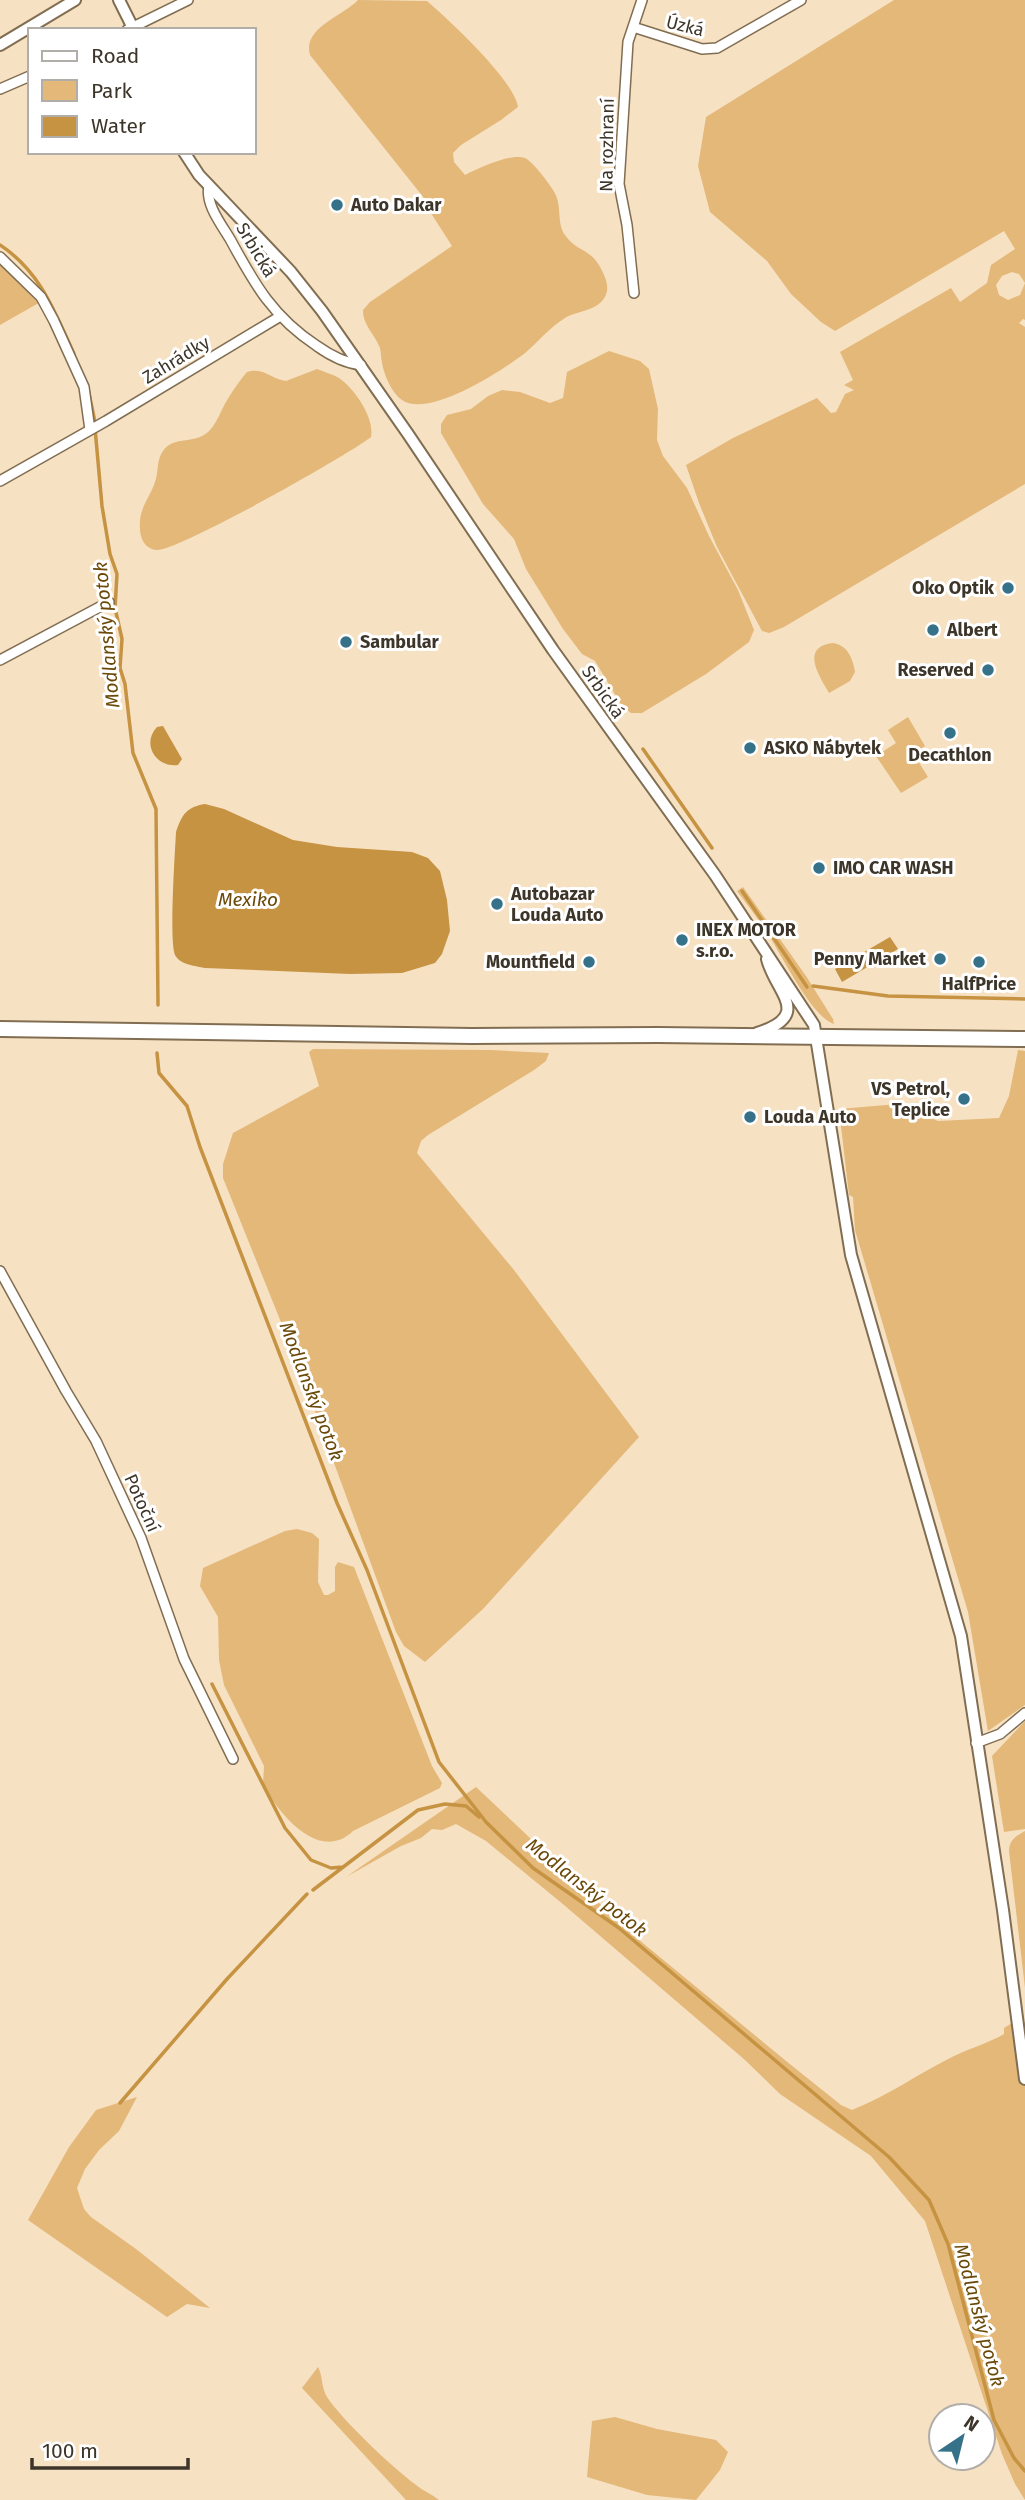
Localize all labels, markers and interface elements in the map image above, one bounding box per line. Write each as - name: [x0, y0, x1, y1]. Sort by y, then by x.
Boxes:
- street label: Úzká: [664, 10, 707, 41]
- legend: [28, 28, 256, 154]
- text: Road: [91, 43, 139, 69]
- text: Park: [91, 78, 133, 104]
- street label: Na rozhraní: [595, 98, 619, 192]
- text: Water: [91, 113, 146, 139]
- place label: Auto Dakar: [350, 194, 442, 216]
- marker: Auto Dakar: [329, 197, 345, 213]
- street label: Srbická: [231, 219, 281, 281]
- street label: Zahrádky: [138, 331, 214, 389]
- water label: Modlanský potok: [89, 561, 124, 709]
- place label: Oko Optik: [912, 577, 995, 599]
- marker: Oko Optik: [1000, 580, 1016, 596]
- place label: Albert: [946, 619, 999, 641]
- marker: Albert: [925, 622, 941, 638]
- place label: Sambular: [360, 631, 440, 653]
- marker: Sambular: [338, 634, 354, 650]
- place label: Reserved: [898, 659, 974, 681]
- street label: Srbická: [577, 661, 629, 723]
- marker: Reserved: [980, 662, 996, 678]
- marker: Decathlon: [942, 725, 958, 741]
- place label: ASKO Nábytek: [763, 737, 882, 759]
- marker: ASKO Nábytek: [742, 740, 758, 756]
- place label: Decathlon: [908, 744, 992, 766]
- place label: IMO CAR WASH: [833, 857, 953, 879]
- marker: IMO CAR WASH: [811, 860, 827, 876]
- place label: Autobazar Louda Auto: [510, 883, 604, 926]
- water label: Mexiko: [218, 888, 278, 911]
- marker: Autobazar Louda Auto: [489, 896, 505, 912]
- place label: INEX MOTOR s.r.o.: [696, 919, 797, 962]
- marker: INEX MOTOR s.r.o.: [674, 932, 690, 948]
- place label: Penny Market: [814, 948, 927, 970]
- place label: Mountfield: [486, 951, 575, 973]
- marker: Penny Market: [932, 951, 948, 967]
- marker: Mountfield: [581, 954, 597, 970]
- marker: HalfPrice: [971, 954, 987, 970]
- place label: HalfPrice: [942, 973, 1016, 995]
- place label: VS Petrol, Teplice: [870, 1078, 950, 1121]
- marker: VS Petrol, Teplice: [956, 1091, 972, 1107]
- place label: Louda Auto: [764, 1106, 857, 1128]
- marker: Louda Auto: [742, 1109, 758, 1125]
- water label: Modlanský potok: [274, 1318, 349, 1464]
- street label: Potoční: [119, 1470, 165, 1536]
- water label: Modlanský potok: [522, 1833, 652, 1942]
- water label: Modlanský potok: [949, 2241, 1010, 2389]
- north arrow: [927, 2402, 997, 2472]
- text: N: [960, 2410, 983, 2437]
- scale bar: [32, 2426, 187, 2470]
- text: 100 m: [42, 2438, 98, 2464]

